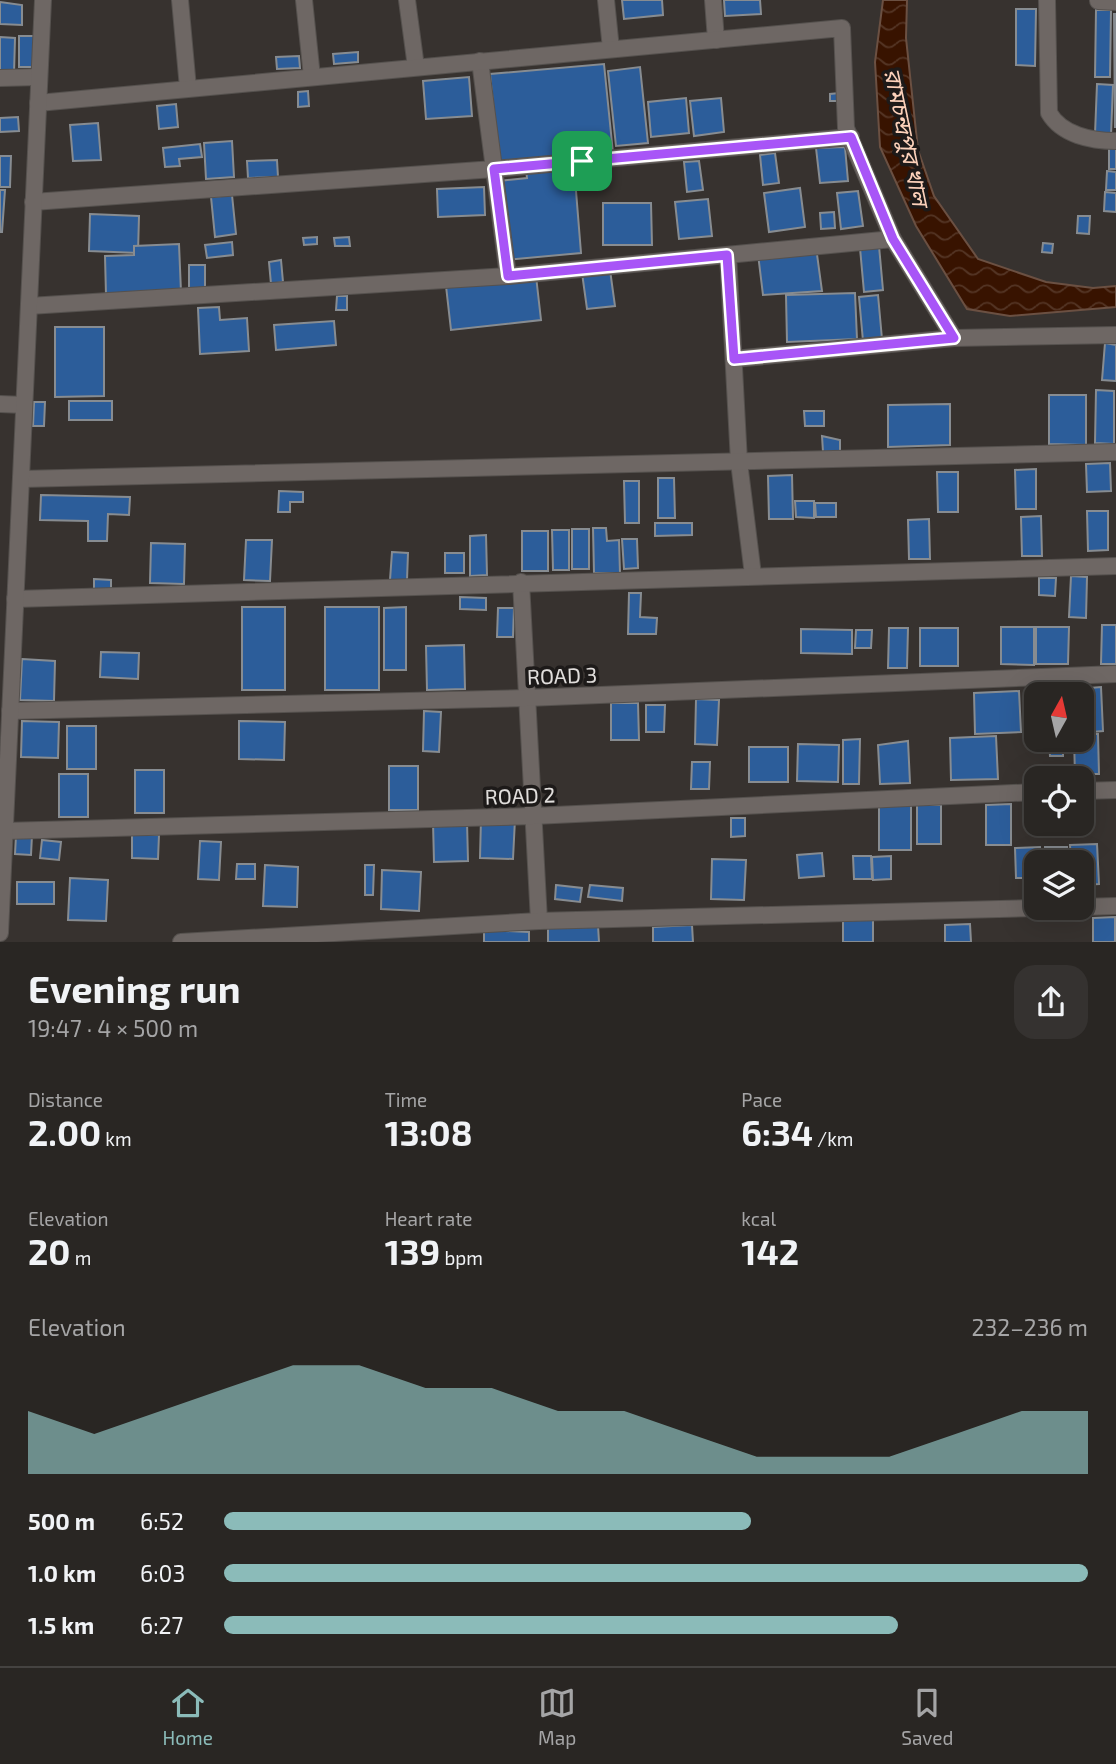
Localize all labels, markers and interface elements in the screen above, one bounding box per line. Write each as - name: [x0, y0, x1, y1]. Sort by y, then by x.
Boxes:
- water label: রামচন্দ্রপুর খাল: [878, 66, 936, 213]
- pin: [552, 131, 612, 191]
- icon: arrive: [563, 142, 601, 180]
- street label: ROAD 3: [526, 661, 598, 689]
- north arrow: [1024, 682, 1094, 752]
- map controls: [1024, 682, 1094, 920]
- button: locate: [1024, 766, 1094, 836]
- street label: ROAD 2: [484, 781, 556, 809]
- button: layers: [1024, 850, 1094, 920]
- text: Evening run: [28, 965, 241, 1011]
- button: share: [1014, 965, 1088, 1039]
- text: 19:47 · 4 × 500 m: [28, 1014, 198, 1042]
- text: Distance: [28, 1088, 103, 1111]
- text: Time: [385, 1088, 427, 1111]
- text: Pace: [741, 1088, 782, 1111]
- text: 2.00: [28, 1111, 101, 1153]
- text: 13:08: [385, 1111, 473, 1153]
- text: 6:34: [741, 1111, 813, 1153]
- text: km: [101, 1127, 132, 1150]
- text: /km: [813, 1127, 854, 1150]
- text: Elevation: [28, 1207, 109, 1230]
- text: Heart rate: [385, 1207, 473, 1230]
- text: kcal: [741, 1207, 776, 1230]
- text: 20: [28, 1230, 70, 1272]
- text: 139: [385, 1230, 440, 1272]
- text: 142: [741, 1230, 799, 1272]
- text: m: [70, 1246, 91, 1269]
- text: bpm: [440, 1246, 483, 1269]
- text: Elevation: [28, 1313, 126, 1341]
- text: 232–236 m: [972, 1313, 1088, 1341]
- text: 500 m: [28, 1507, 95, 1535]
- text: 6:52: [140, 1507, 184, 1535]
- text: 1.0 km: [28, 1559, 96, 1587]
- text: 6:03: [140, 1559, 185, 1587]
- text: 1.5 km: [28, 1611, 94, 1639]
- text: 6:27: [140, 1611, 183, 1639]
- tab: Home: [163, 1684, 213, 1749]
- tab: Map: [538, 1684, 576, 1749]
- tab: Saved: [901, 1684, 953, 1749]

